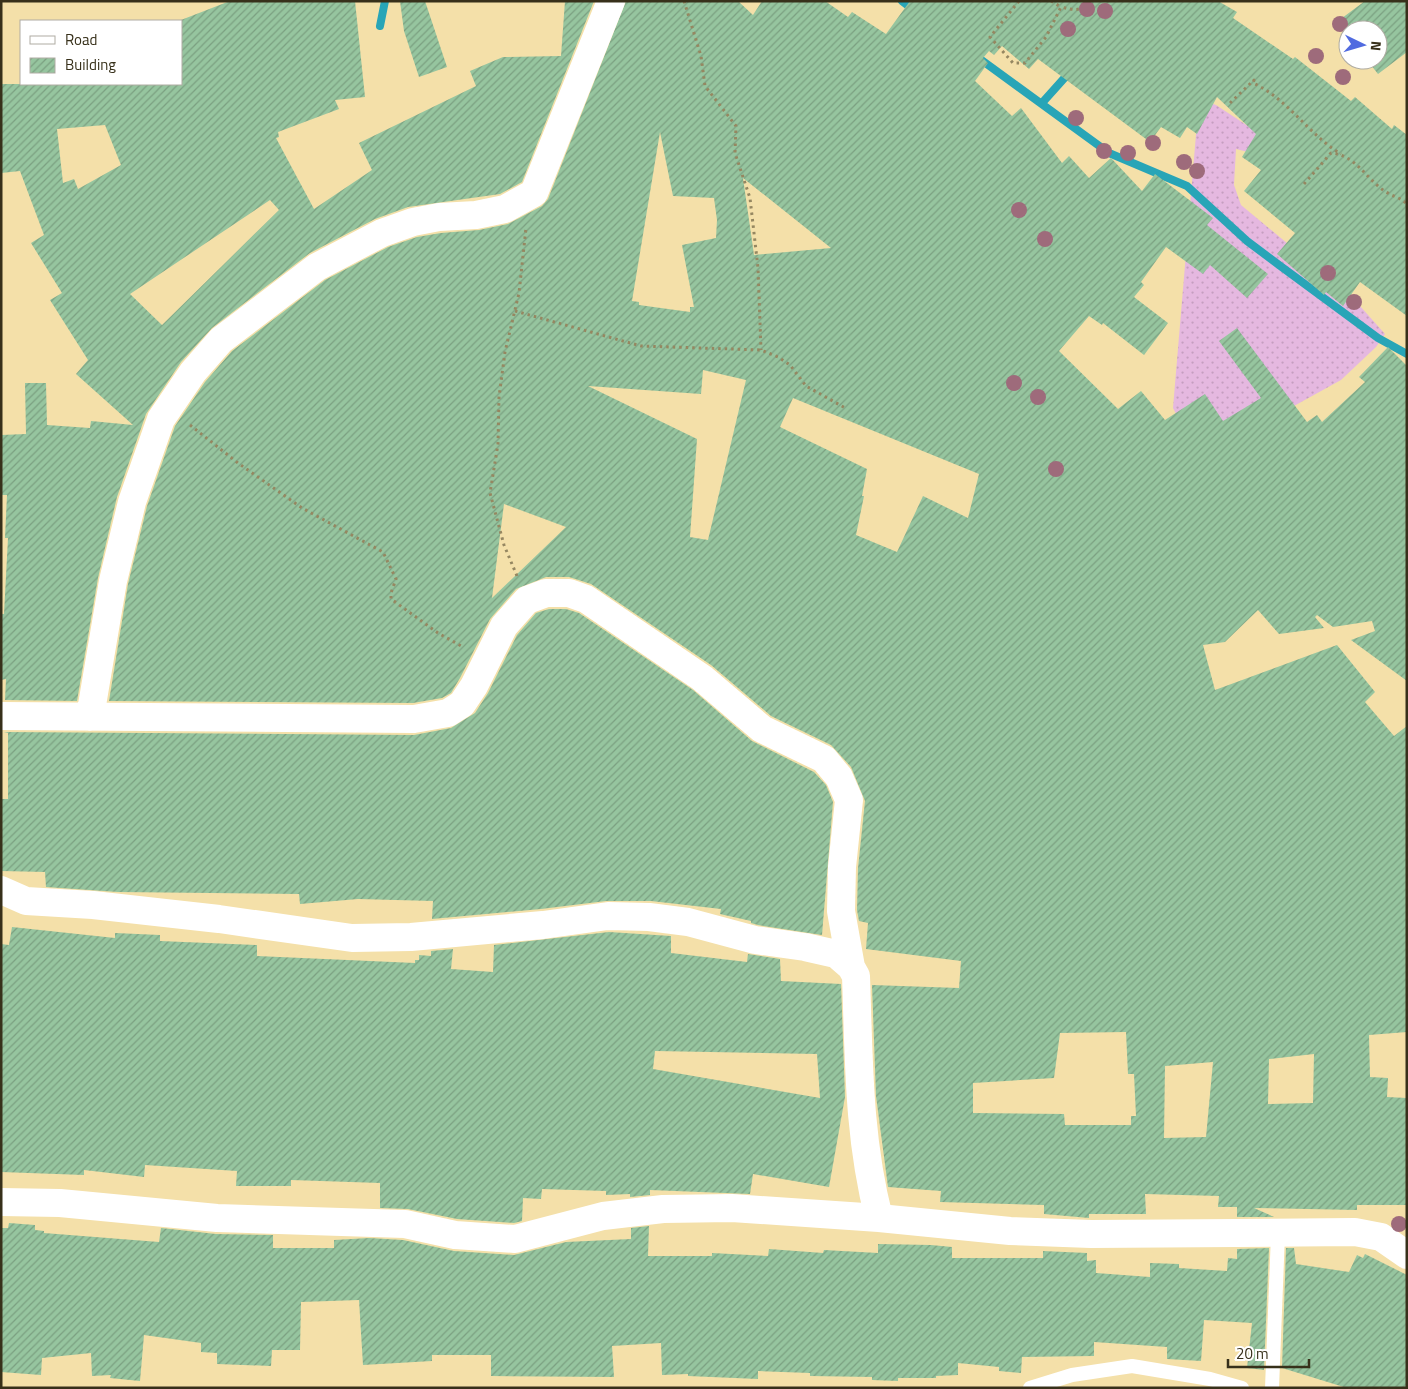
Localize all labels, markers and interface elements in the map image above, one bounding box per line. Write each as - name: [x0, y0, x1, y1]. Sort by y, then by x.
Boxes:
- legend: [20, 20, 182, 85]
- north arrow: [1338, 20, 1388, 70]
- text: Road: [65, 28, 97, 51]
- text: N: [1366, 40, 1387, 52]
- text: Building: [65, 53, 116, 76]
- scale bar: [1228, 1336, 1309, 1368]
- text: 20 m: [1236, 1342, 1269, 1365]

